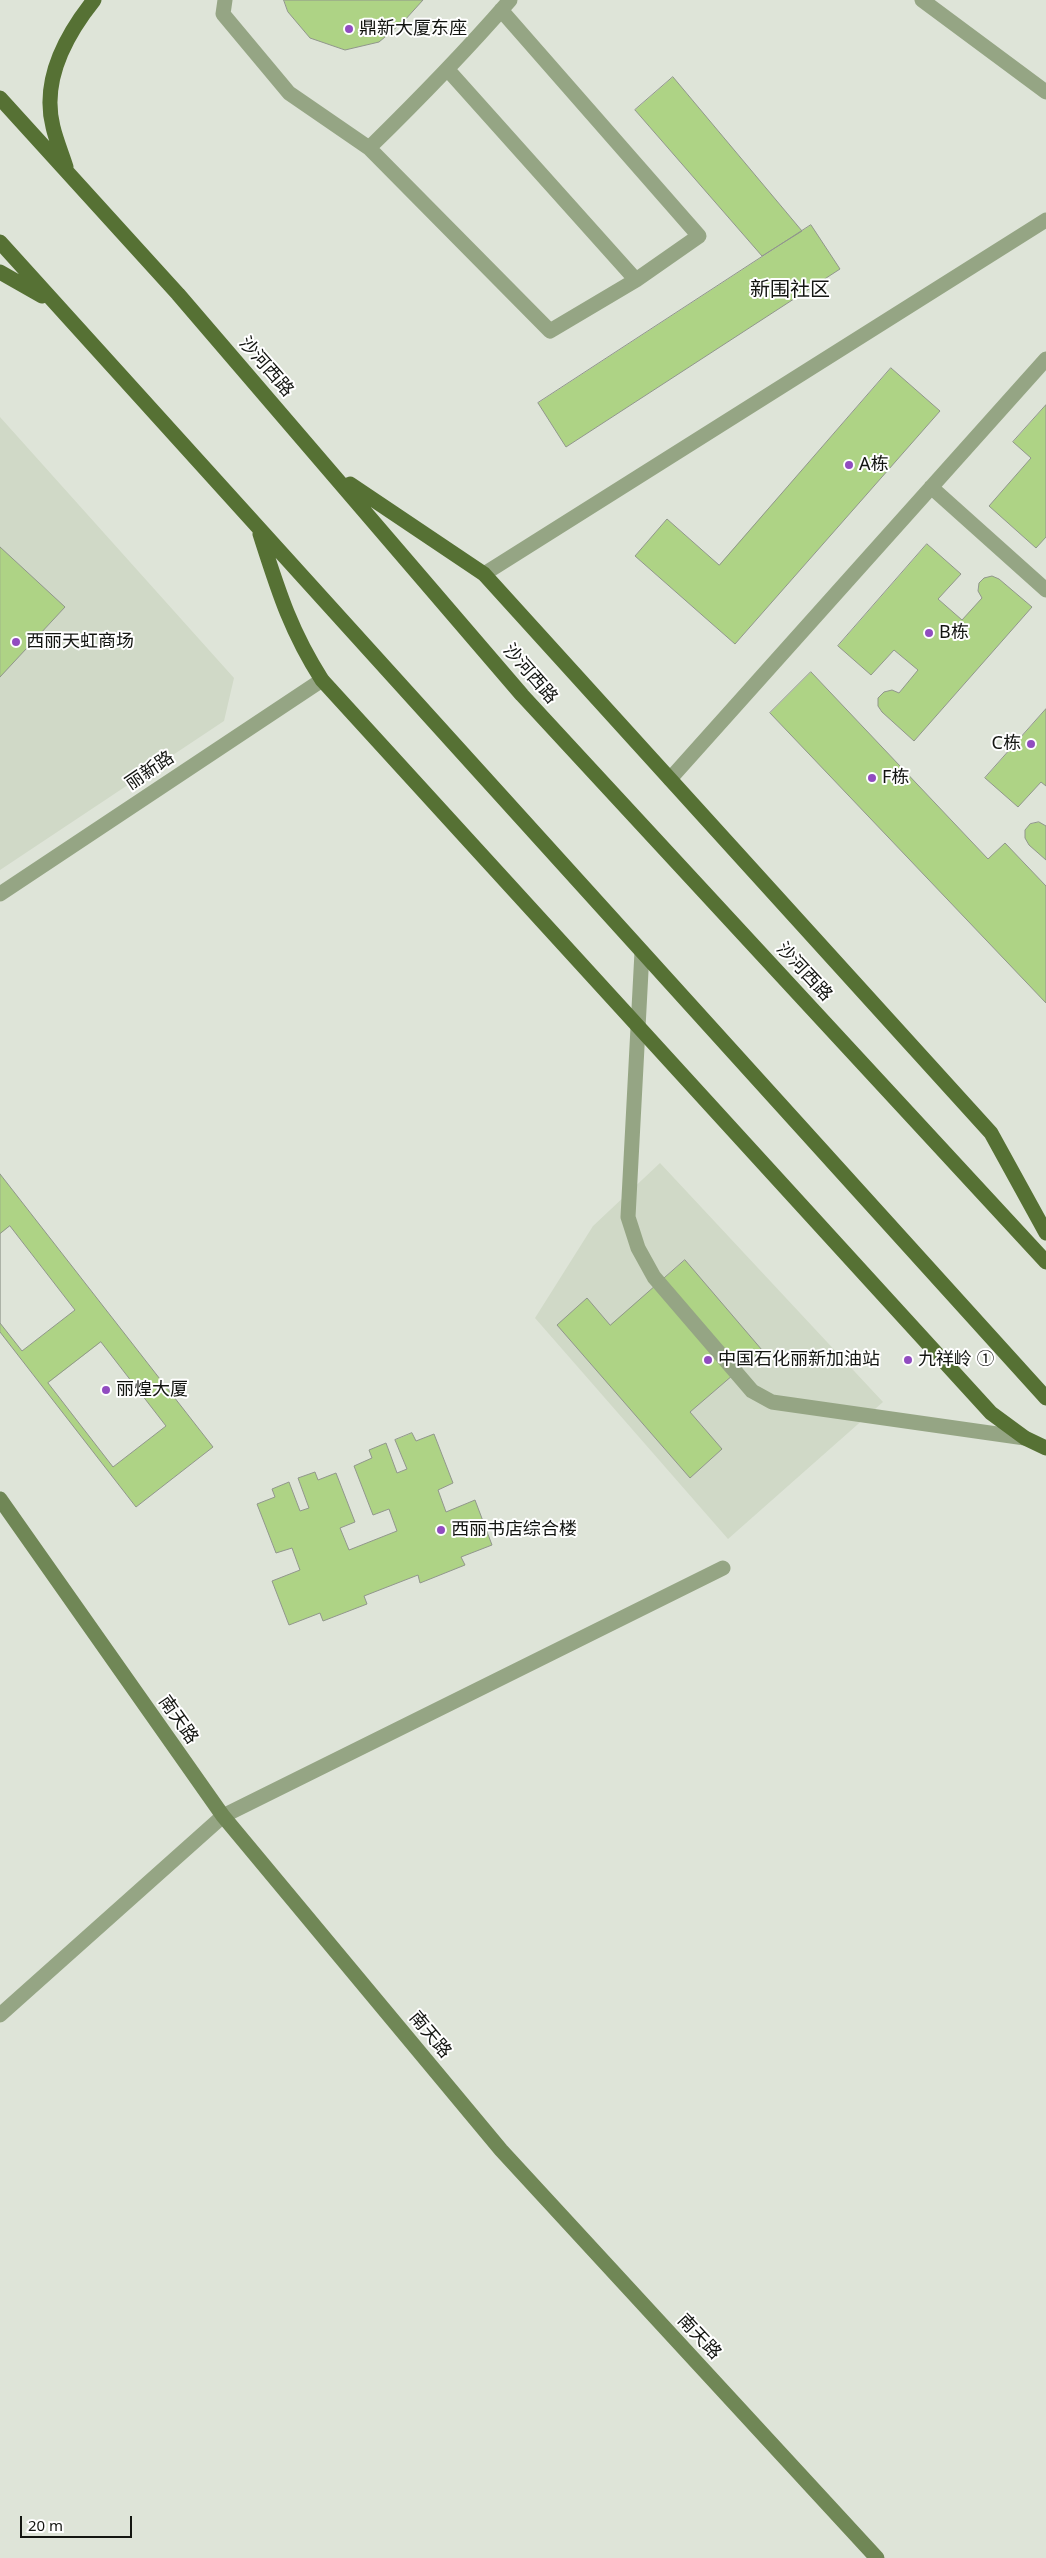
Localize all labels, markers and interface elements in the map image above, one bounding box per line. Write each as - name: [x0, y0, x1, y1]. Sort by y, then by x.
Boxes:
- place label: 鼎新大厦东座: [359, 18, 467, 40]
- marker: 鼎新大厦东座: [343, 23, 355, 35]
- district label: 新围社区: [750, 278, 830, 302]
- street label: 沙河西路: [234, 333, 298, 401]
- place label: A栋: [859, 454, 889, 476]
- marker: A栋: [843, 459, 855, 471]
- place label: B栋: [939, 622, 969, 644]
- marker: B栋: [923, 627, 935, 639]
- place label: 西丽天虹商场: [26, 631, 134, 653]
- marker: 西丽天虹商场: [10, 636, 22, 648]
- street label: 沙河西路: [498, 640, 562, 708]
- place label: C栋: [992, 733, 1021, 755]
- marker: C栋: [1025, 738, 1037, 750]
- street label: 丽新路: [122, 747, 178, 795]
- place label: F栋: [882, 767, 909, 789]
- marker: F栋: [866, 772, 878, 784]
- street label: 沙河西路: [772, 938, 836, 1006]
- place label: 中国石化丽新加油站: [718, 1349, 880, 1371]
- place label: 九祥岭 ①: [918, 1349, 995, 1371]
- marker: 中国石化丽新加油站: [702, 1354, 714, 1366]
- marker: 九祥岭 ①: [902, 1354, 914, 1366]
- place label: 丽煌大厦: [116, 1379, 188, 1401]
- marker: 丽煌大厦: [100, 1384, 112, 1396]
- place label: 西丽书店综合楼: [451, 1519, 577, 1541]
- marker: 西丽书店综合楼: [435, 1524, 447, 1536]
- street label: 南天路: [154, 1692, 202, 1748]
- street label: 南天路: [404, 2007, 456, 2063]
- street label: 南天路: [673, 2310, 725, 2364]
- scale bar: [22, 2506, 135, 2538]
- text: 20 m: [28, 2515, 63, 2535]

